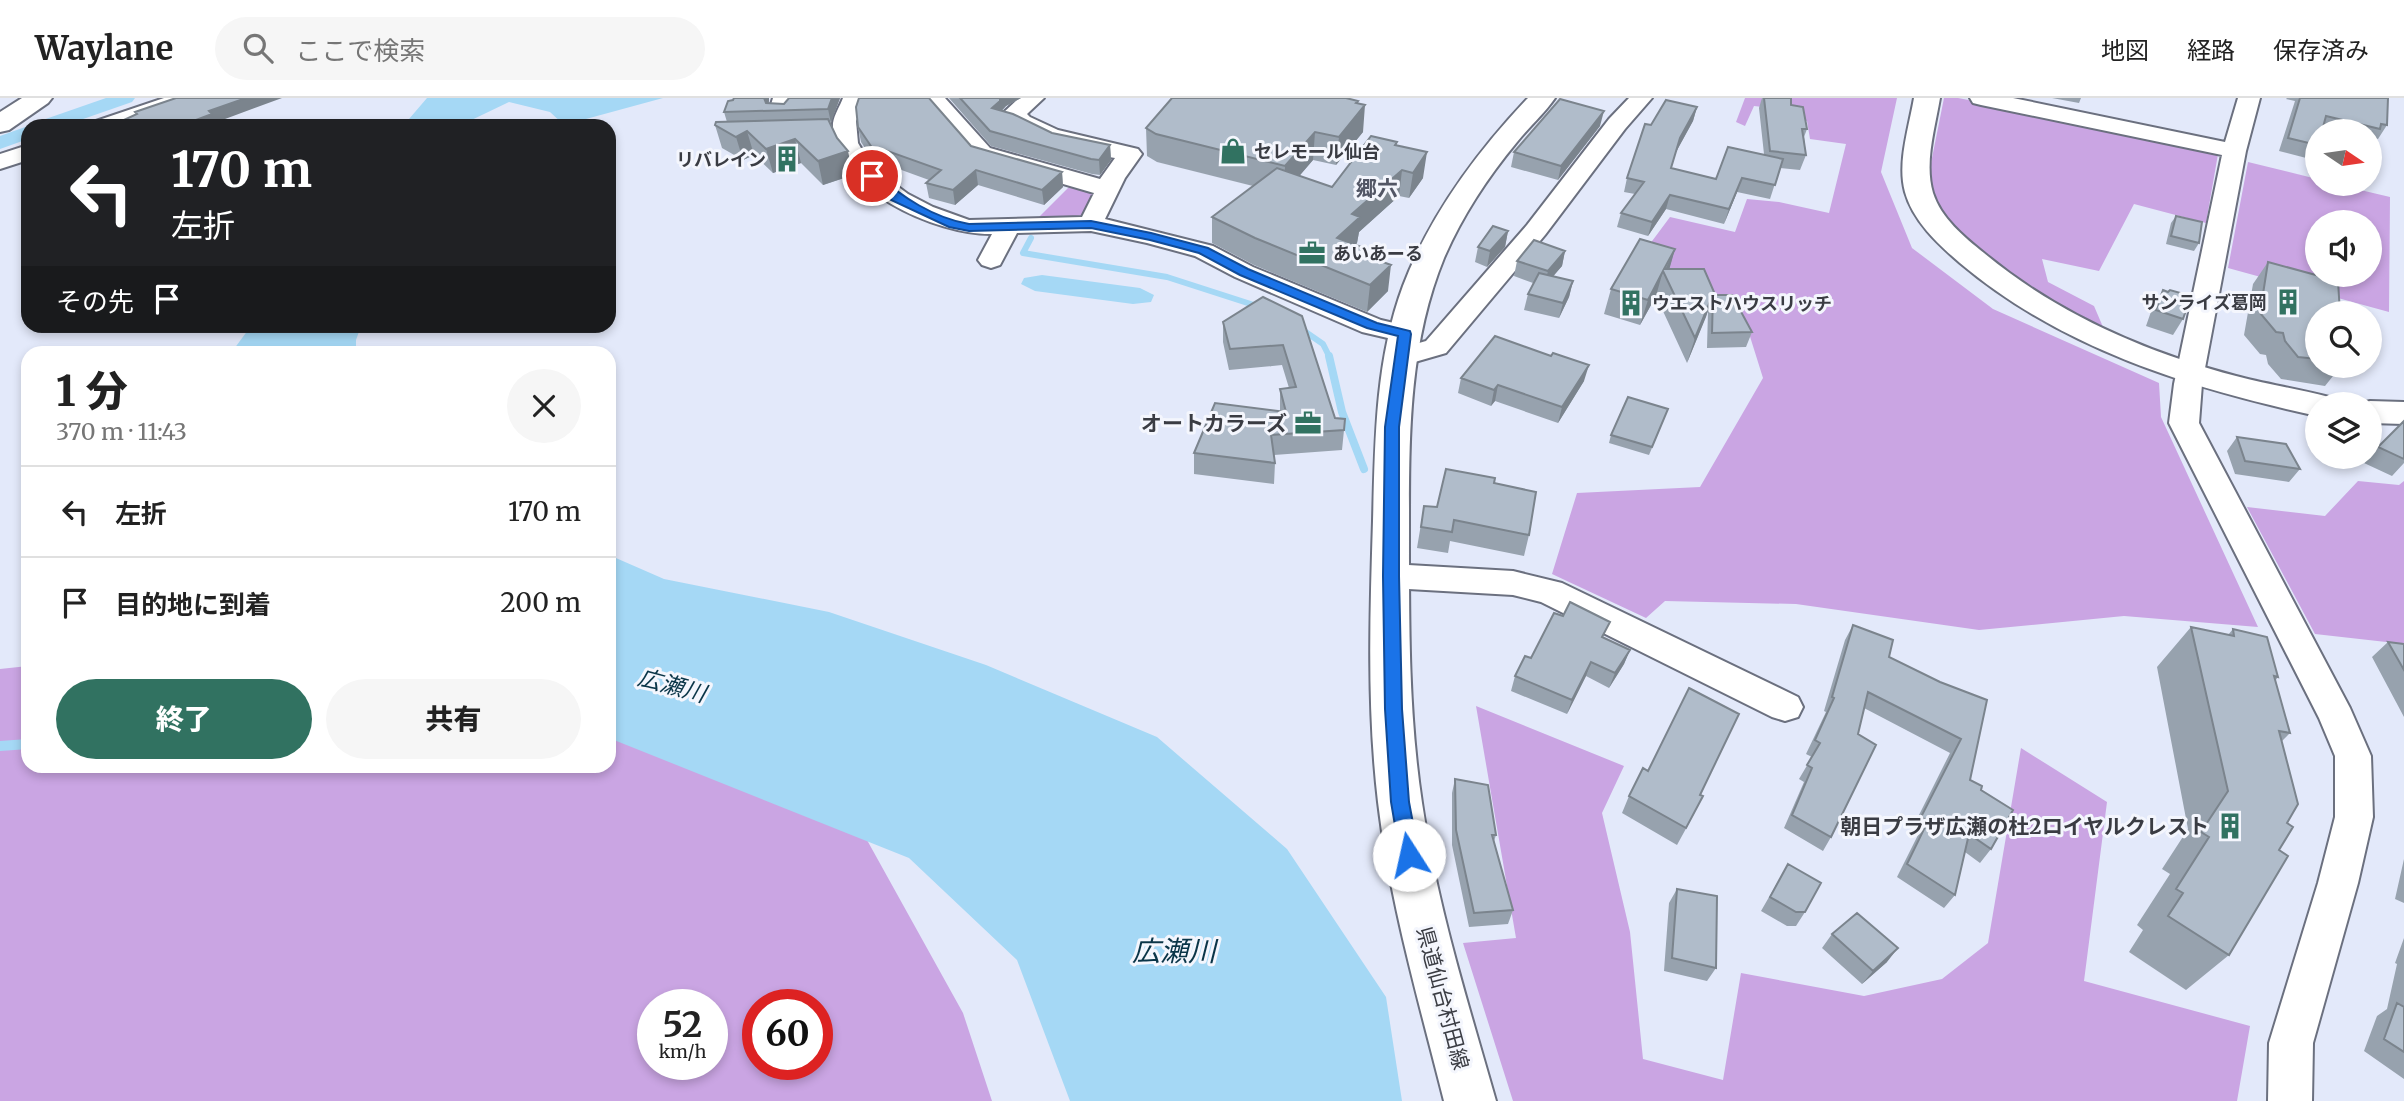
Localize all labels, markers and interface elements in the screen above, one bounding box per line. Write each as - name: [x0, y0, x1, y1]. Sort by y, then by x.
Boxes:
- search box: [215, 17, 705, 80]
- text: Waylane: [35, 28, 173, 69]
- icon: search: [239, 29, 277, 67]
- text: ここで検索: [295, 34, 425, 67]
- text: 地図: [2101, 35, 2149, 66]
- text: 経路: [2187, 35, 2235, 66]
- text: 保存済み: [2273, 35, 2369, 66]
- north arrow: [2305, 119, 2382, 196]
- map controls: [2305, 119, 2382, 469]
- shop icon: セレモール仙台: [1218, 136, 1248, 166]
- text: 170 m: [171, 139, 312, 200]
- place label: セレモール仙台: [1254, 140, 1380, 163]
- building icon: リバレイン: [772, 144, 802, 174]
- pin: [842, 146, 902, 206]
- icon: left: [56, 147, 147, 238]
- place label: リバレイン: [676, 148, 766, 171]
- icon: arrive: [853, 157, 891, 195]
- district label: 郷六: [1356, 175, 1398, 202]
- text: 左折: [171, 206, 235, 246]
- button: sound: [2305, 210, 2382, 287]
- office icon: あいあーる: [1297, 238, 1327, 268]
- place label: あいあーる: [1333, 242, 1423, 265]
- icon: arrive: [148, 280, 186, 318]
- text: その先: [56, 285, 134, 318]
- building icon: サンライズ葛岡: [2273, 287, 2303, 317]
- building icon: ウエストハウスリッチ: [1616, 288, 1646, 318]
- place label: サンライズ葛岡: [2142, 291, 2267, 314]
- place label: ウエストハウスリッチ: [1652, 292, 1832, 315]
- button: search: [2305, 301, 2382, 378]
- text: 1 分: [56, 365, 128, 417]
- button: close: [507, 369, 581, 443]
- button: layers: [2305, 392, 2382, 469]
- office icon: オートカラーズ: [1293, 408, 1323, 438]
- place label: オートカラーズ: [1141, 410, 1287, 437]
- text: 370 m · 11:43: [56, 417, 187, 446]
- icon: left: [56, 493, 94, 531]
- text: 170 m: [508, 495, 581, 528]
- text: 左折: [115, 497, 167, 530]
- icon: arrive: [56, 584, 94, 622]
- text: 200 m: [500, 586, 581, 619]
- text: 目的地に到着: [115, 588, 271, 621]
- water label: 広瀬川: [635, 662, 712, 709]
- button: 終了: [56, 679, 312, 759]
- button: 共有: [326, 679, 581, 759]
- building icon: 朝日プラザ広瀬の杜2ロイヤルクレスト: [2215, 811, 2245, 841]
- place label: 朝日プラザ広瀬の杜2ロイヤルクレスト: [1840, 813, 2209, 840]
- position arrow: [1372, 818, 1446, 892]
- street label: 県道仙台村田線: [1411, 924, 1475, 1072]
- water label: 広瀬川: [1132, 933, 1219, 969]
- speed limit sign: 60: [742, 989, 833, 1080]
- text: 52: [663, 1003, 702, 1047]
- text: km/h: [659, 1040, 706, 1063]

